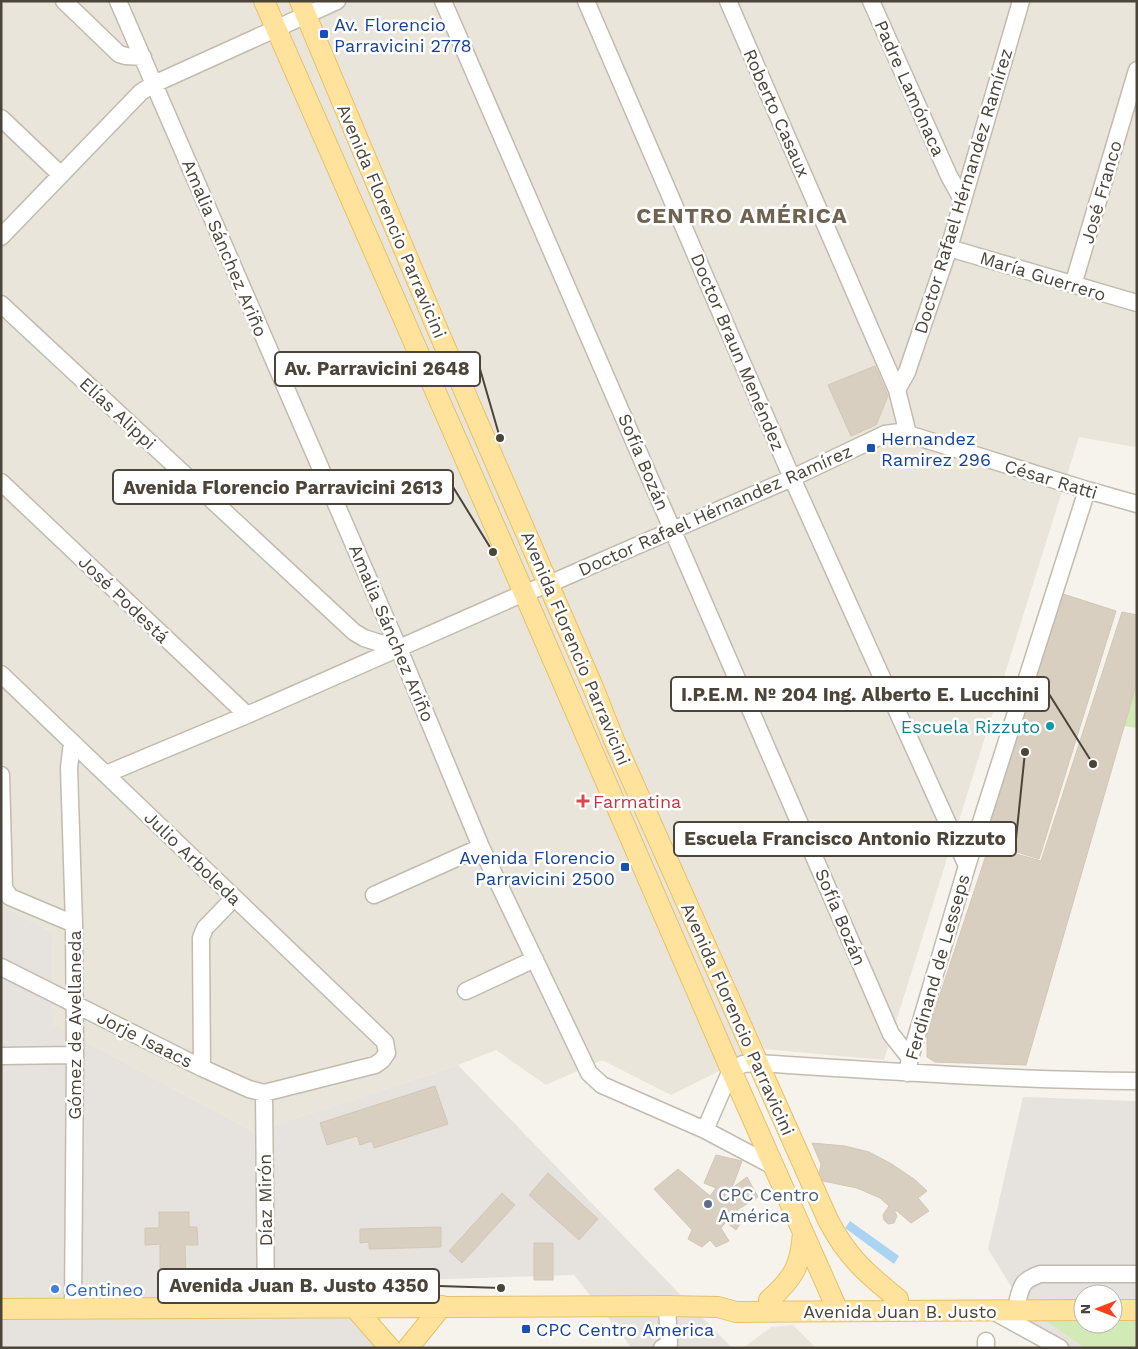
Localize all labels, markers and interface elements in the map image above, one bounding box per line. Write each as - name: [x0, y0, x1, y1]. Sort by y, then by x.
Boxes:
- place label: Av. Florencio Parravicini 2778: [334, 14, 472, 56]
- street label: Padre Lamónaca: [871, 17, 949, 159]
- marker: Av. Florencio Parravicini 2778: [318, 28, 330, 40]
- street label: Roberto Casaux: [739, 46, 815, 180]
- street label: Doctor Rafael Hérnandez Ramírez: [909, 46, 1017, 336]
- street label: Avenida Florencio Parravicini: [333, 101, 451, 341]
- street label: José Franco: [1076, 138, 1126, 246]
- street label: Amalia Sánchez Ariño: [178, 156, 272, 340]
- district label: CENTRO AMÉRICA: [636, 203, 848, 228]
- street label: María Guerrero: [977, 247, 1109, 305]
- street label: Doctor Braun Menéndez: [687, 250, 789, 454]
- callout: Av. Parravicini 2648: [275, 352, 480, 386]
- text: Av. Parravicini 2648: [284, 357, 470, 380]
- street label: Elías Alippi: [76, 372, 160, 454]
- street label: Sofía Bozán: [614, 410, 674, 514]
- place label: Hernandez Ramirez 296: [881, 428, 991, 470]
- street label: Doctor Rafael Hérnandez Ramírez: [575, 440, 855, 580]
- marker: Hernandez Ramirez 296: [865, 442, 877, 454]
- street label: César Ratti: [1002, 455, 1100, 503]
- callout: Avenida Florencio Parravicini 2613: [113, 470, 453, 504]
- text: Avenida Florencio Parravicini 2613: [123, 476, 443, 499]
- street label: Avenida Florencio Parravicini: [517, 528, 635, 768]
- street label: Amalia Sánchez Ariño: [345, 541, 439, 725]
- street label: José Podestá: [74, 551, 174, 647]
- callout: I.P.E.M. Nº 204 Ing. Alberto E. Lucchini: [671, 677, 1049, 711]
- text: I.P.E.M. Nº 204 Ing. Alberto E. Lucchini: [681, 683, 1039, 706]
- place label: Escuela Rizzuto: [901, 716, 1040, 737]
- marker: Escuela Rizzuto: [1044, 720, 1056, 732]
- place label: Farmatina: [593, 791, 681, 812]
- marker: Farmatina: [577, 795, 589, 807]
- street label: Julio Arboleda: [140, 807, 246, 909]
- callout: Escuela Francisco Antonio Rizzuto: [674, 822, 1016, 856]
- text: Escuela Francisco Antonio Rizzuto: [684, 827, 1006, 850]
- place label: Avenida Florencio Parravicini 2500: [459, 847, 615, 889]
- marker: Avenida Florencio Parravicini 2500: [619, 861, 631, 873]
- street label: Sofía Bozán: [811, 865, 871, 969]
- street label: Ferdinand de Lesseps: [900, 872, 974, 1062]
- street label: Avenida Florencio Parravicini: [677, 899, 799, 1139]
- street label: Gómez de Avellaneda: [64, 930, 85, 1120]
- street label: Jorje Isaacs: [94, 1006, 196, 1072]
- street label: Díaz Mirón: [254, 1153, 276, 1247]
- place label: CPC Centro América: [718, 1184, 819, 1226]
- marker: CPC Centro América: [702, 1198, 714, 1210]
- callout: Avenida Juan B. Justo 4350: [158, 1269, 439, 1303]
- text: Avenida Juan B. Justo 4350: [169, 1274, 429, 1297]
- place label: Centineo: [65, 1279, 143, 1300]
- marker: Centineo: [49, 1283, 61, 1295]
- north arrow: [1073, 1284, 1123, 1334]
- street label: Avenida Juan B. Justo: [803, 1301, 997, 1322]
- text: N: [1077, 1304, 1093, 1314]
- place label: CPC Centro America: [536, 1319, 714, 1340]
- marker: CPC Centro America: [520, 1323, 532, 1335]

